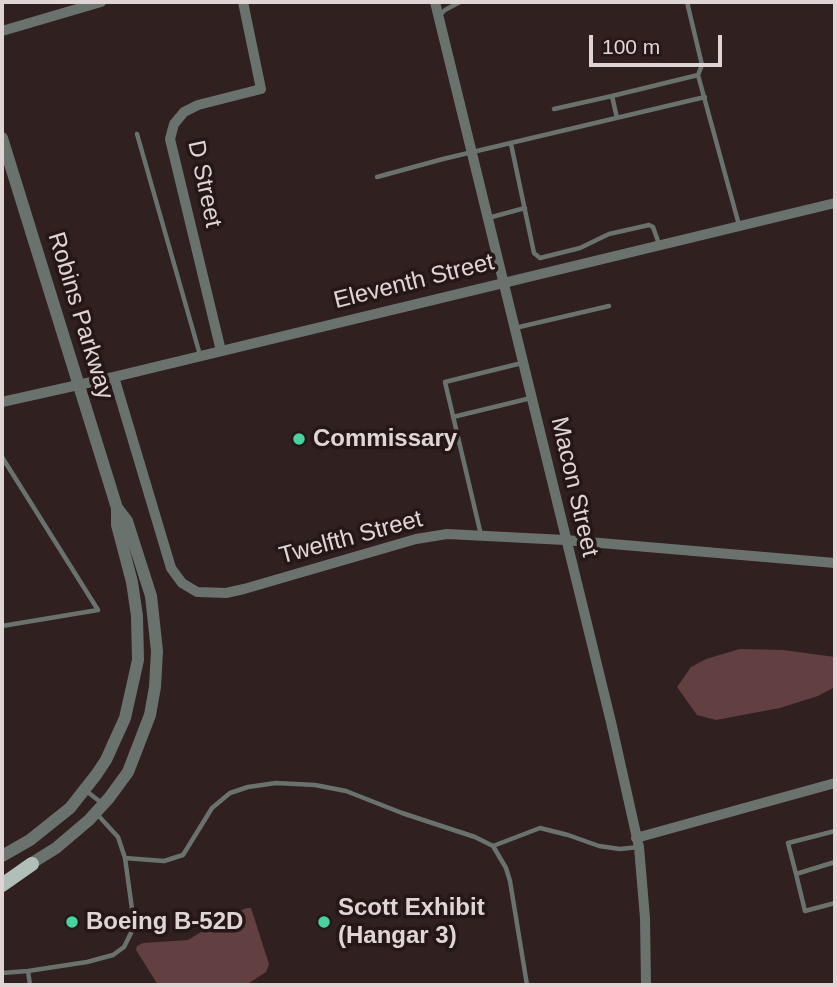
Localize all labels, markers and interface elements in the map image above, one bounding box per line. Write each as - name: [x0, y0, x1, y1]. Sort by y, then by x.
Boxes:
- scale bar: [592, 21, 725, 65]
- text: 100 m: [602, 35, 660, 58]
- street label: D Street: [181, 138, 227, 230]
- street label: Robins Parkway: [41, 229, 119, 403]
- street label: Eleventh Street: [331, 248, 497, 316]
- street label: Macon Street: [544, 414, 604, 560]
- place label: Commissary: [313, 425, 457, 453]
- marker: Commissary: [291, 431, 307, 447]
- street label: Twelfth Street: [276, 505, 426, 571]
- place label: Scott Exhibit (Hangar 3): [338, 894, 485, 950]
- place label: Boeing B-52D: [86, 908, 243, 936]
- marker: Boeing B-52D: [64, 914, 80, 930]
- marker: Scott Exhibit (Hangar 3): [316, 914, 332, 930]

